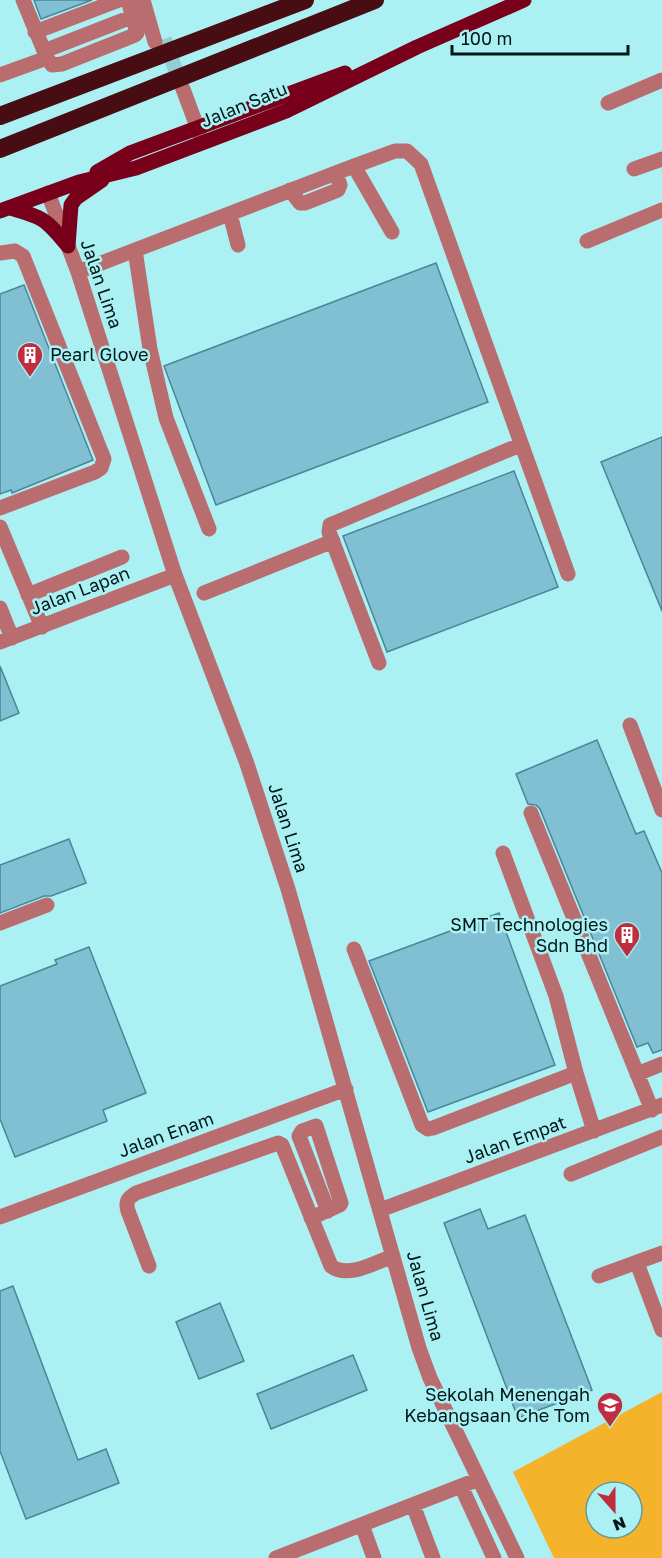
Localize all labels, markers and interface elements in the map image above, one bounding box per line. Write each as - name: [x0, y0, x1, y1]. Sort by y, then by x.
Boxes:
- scale bar: [452, 18, 628, 56]
- text: 100 m: [461, 27, 512, 49]
- street label: Jalan Satu: [197, 77, 290, 131]
- street label: Jalan Lima: [76, 236, 127, 331]
- building icon: Pearl Glove: [15, 340, 45, 378]
- place label: Pearl Glove: [50, 343, 148, 365]
- street label: Jalan Lapan: [27, 561, 132, 619]
- street label: Jalan Lima: [264, 780, 314, 875]
- place label: SMT Technologies Sdn Bhd: [450, 913, 608, 956]
- building icon: SMT Technologies Sdn Bhd: [612, 920, 642, 958]
- street label: Jalan Enam: [115, 1107, 216, 1161]
- street label: Jalan Empat: [461, 1110, 569, 1168]
- street label: Jalan Lima: [403, 1248, 449, 1343]
- place label: Sekolah Menengah Kebangsaan Che Tom: [404, 1383, 590, 1426]
- school or university icon: Sekolah Menengah Kebangsaan Che Tom: [595, 1390, 625, 1428]
- north arrow: [584, 1480, 644, 1540]
- text: N: [610, 1512, 629, 1536]

